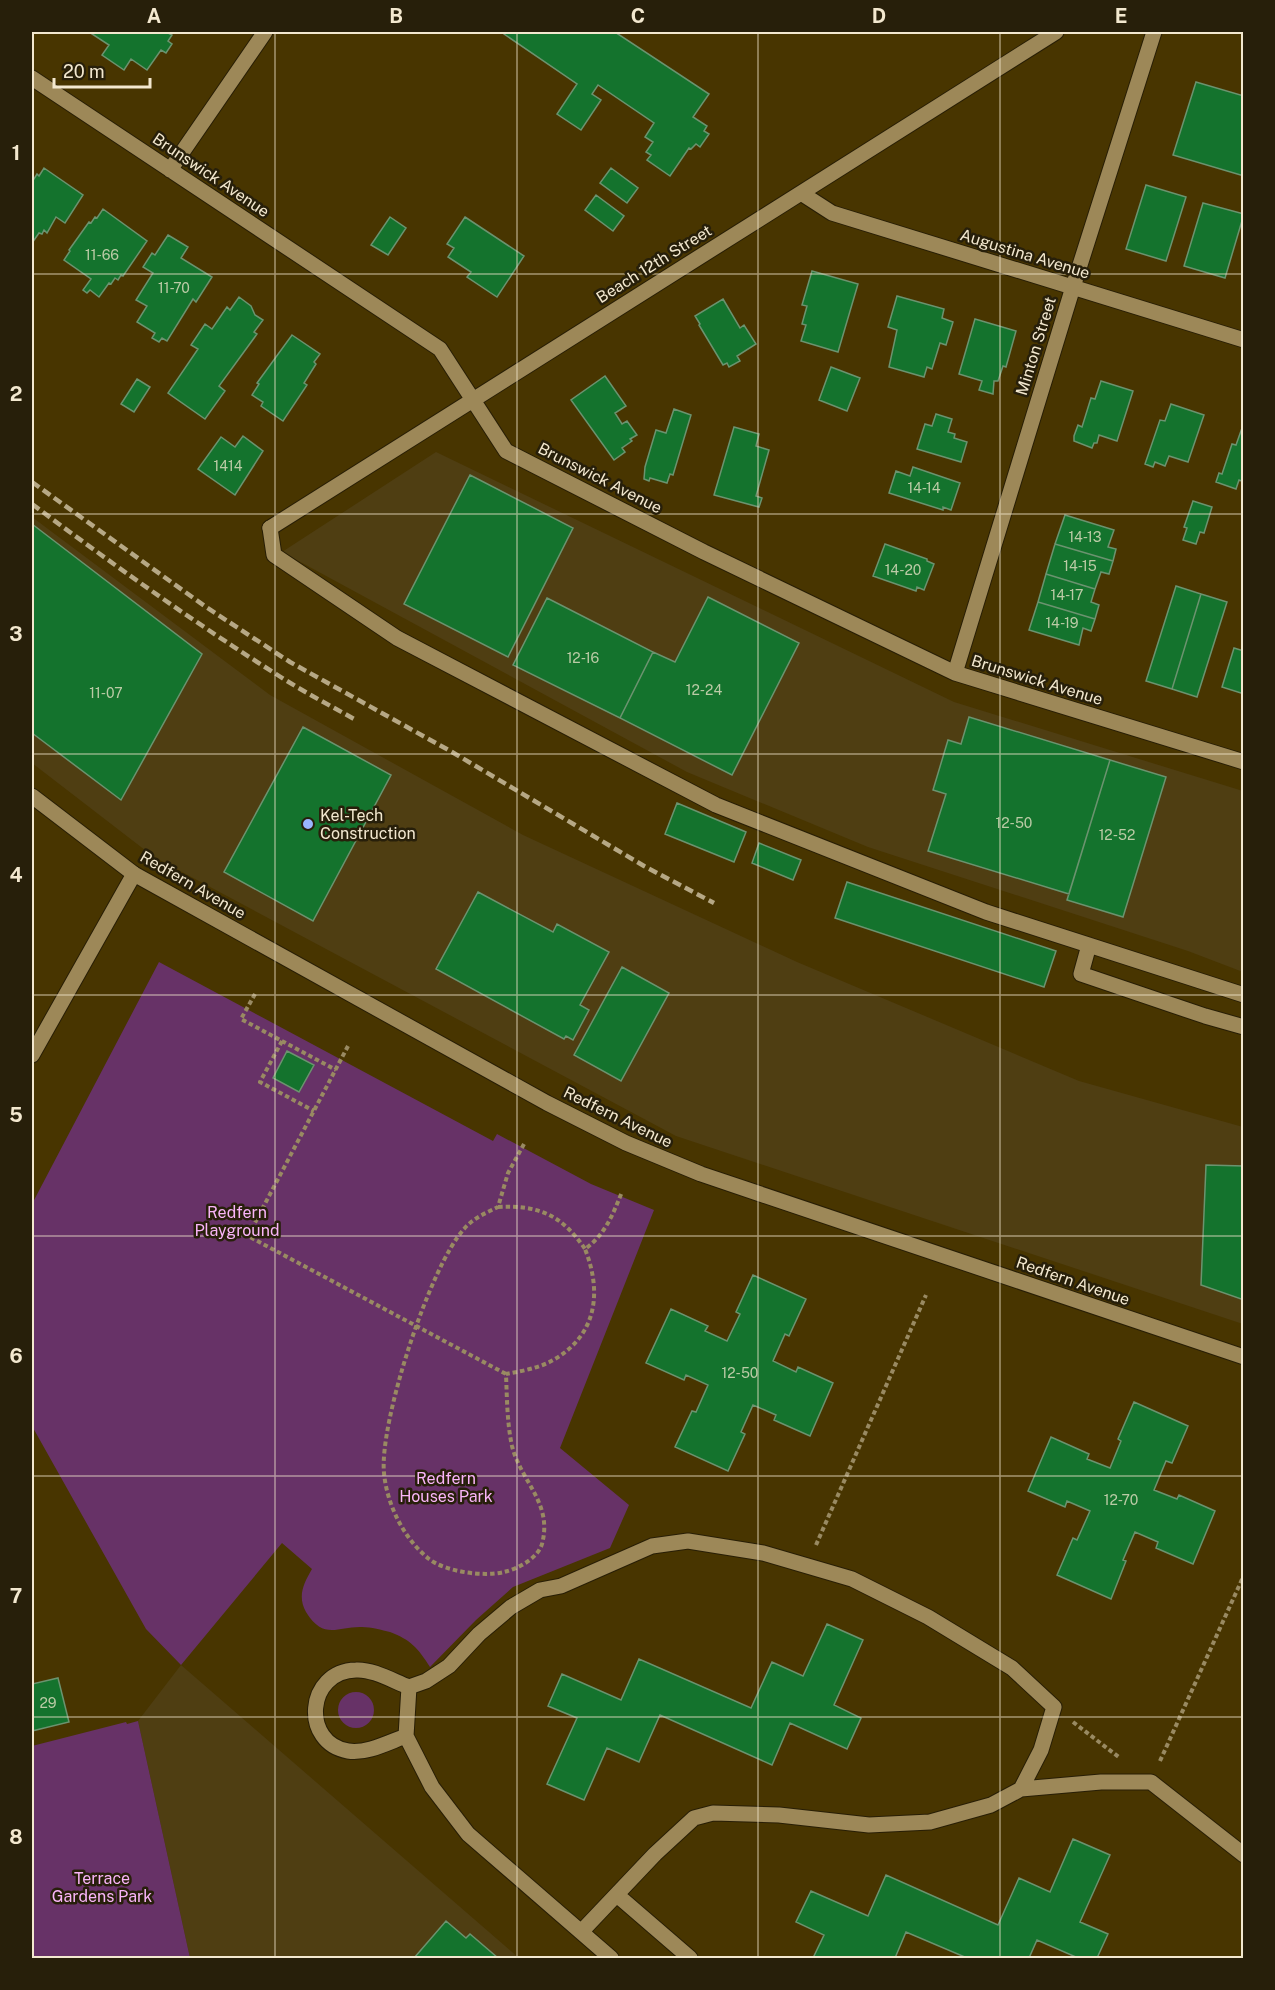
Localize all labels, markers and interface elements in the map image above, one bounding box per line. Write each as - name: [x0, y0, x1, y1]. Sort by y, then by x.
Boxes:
- text: A: [147, 4, 161, 28]
- text: B: [389, 4, 403, 28]
- text: C: [631, 4, 645, 28]
- text: D: [872, 4, 886, 28]
- text: E: [1115, 4, 1127, 28]
- scale bar: [54, 51, 150, 89]
- text: 20 m: [63, 61, 105, 82]
- street label: Brunswick Avenue: [149, 129, 273, 221]
- text: 1: [12, 141, 20, 165]
- street label: Beach 12th Street: [593, 221, 715, 307]
- street label: Augustina Avenue: [958, 225, 1092, 283]
- house number: 11-66: [85, 247, 119, 263]
- house number: 11-70: [158, 280, 190, 296]
- street label: Minton Street: [1012, 294, 1060, 398]
- text: 2: [10, 382, 22, 406]
- street label: Brunswick Avenue: [535, 439, 665, 517]
- house number: 1414: [214, 458, 243, 474]
- house number: 14-14: [907, 480, 941, 496]
- house number: 14-13: [1068, 529, 1102, 545]
- house number: 14-15: [1063, 558, 1097, 574]
- house number: 14-20: [885, 562, 921, 578]
- house number: 14-17: [1051, 587, 1083, 603]
- house number: 14-19: [1045, 615, 1079, 631]
- text: 3: [9, 622, 23, 646]
- house number: 12-16: [567, 650, 600, 666]
- street label: Brunswick Avenue: [969, 651, 1105, 709]
- house number: 12-24: [686, 682, 722, 698]
- house number: 11-07: [89, 685, 123, 701]
- place label: Kel-Tech Construction: [320, 806, 416, 843]
- house number: 12-50: [996, 815, 1032, 831]
- marker: Kel-Tech Construction: [301, 817, 315, 831]
- house number: 12-52: [1099, 827, 1135, 843]
- street label: Redfern Avenue: [137, 847, 249, 923]
- text: 4: [9, 863, 23, 887]
- street label: Redfern Avenue: [560, 1082, 676, 1152]
- text: 5: [9, 1103, 23, 1127]
- park label: Redfern Playground: [194, 1203, 280, 1240]
- street label: Redfern Avenue: [1014, 1253, 1132, 1309]
- text: 6: [9, 1344, 23, 1368]
- house number: 12-50: [722, 1365, 758, 1381]
- park label: Redfern Houses Park: [399, 1469, 493, 1506]
- house number: 12-70: [1104, 1492, 1138, 1508]
- text: 7: [10, 1584, 22, 1608]
- house number: 29: [39, 1695, 57, 1711]
- text: 8: [9, 1825, 23, 1849]
- park label: Terrace Gardens Park: [52, 1869, 152, 1906]

